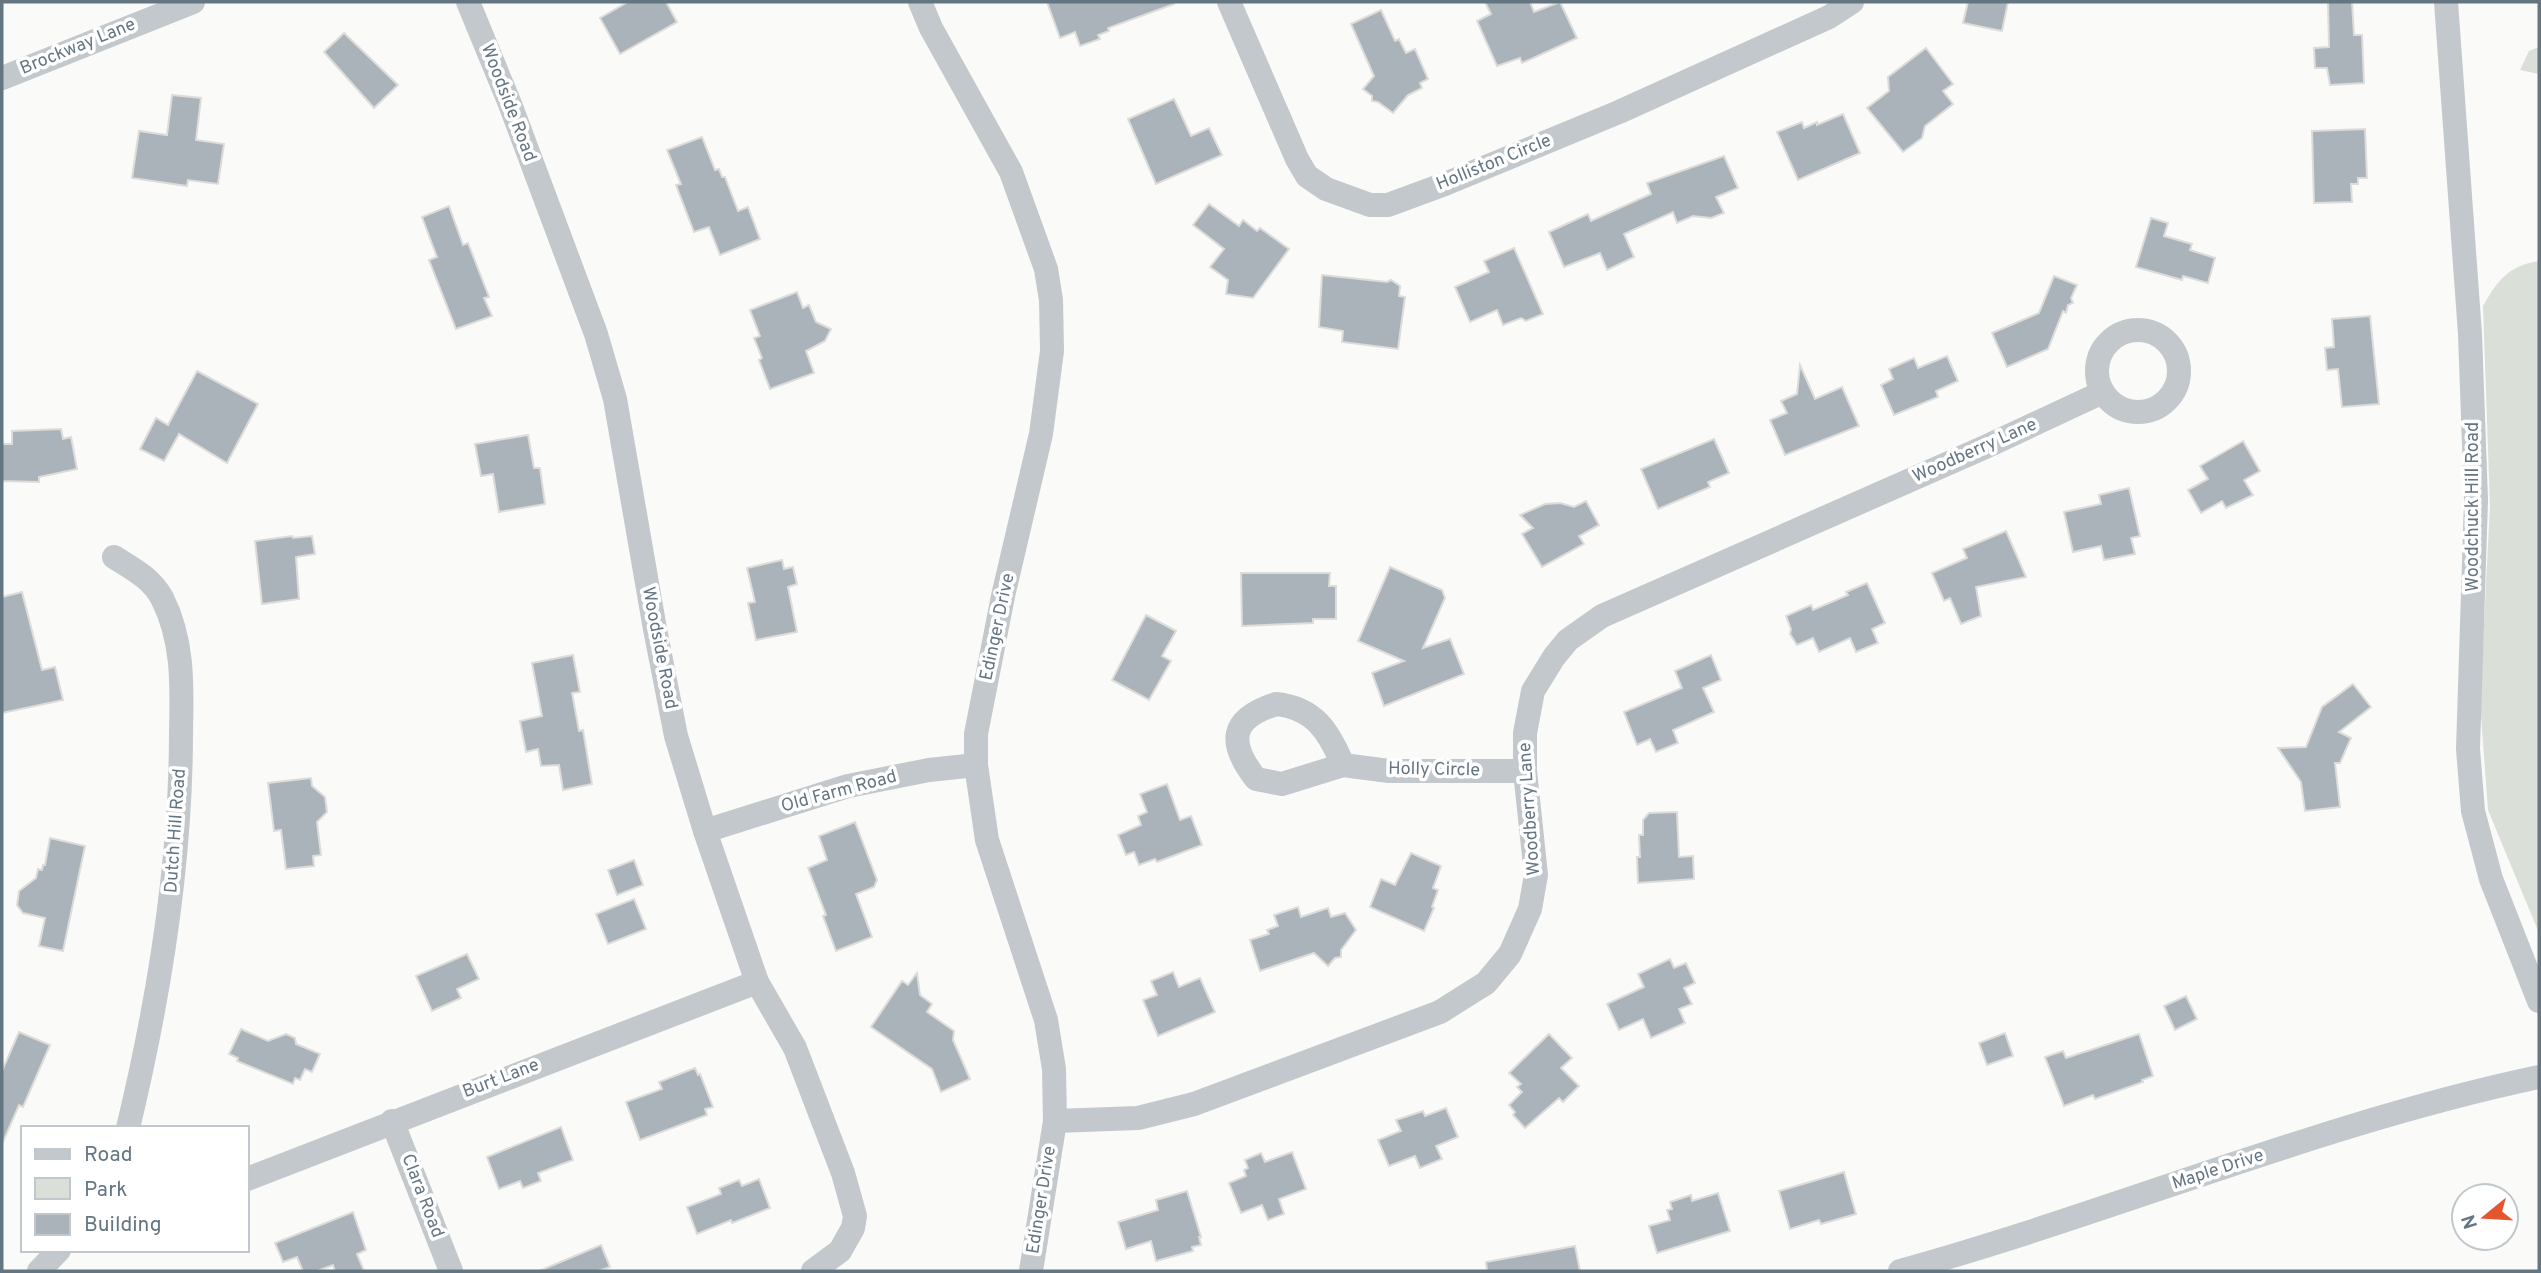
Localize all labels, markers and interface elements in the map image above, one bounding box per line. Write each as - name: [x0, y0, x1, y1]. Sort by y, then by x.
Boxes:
- street label: Brockway Lane: [17, 13, 139, 81]
- street label: Woodside Road: [475, 41, 541, 165]
- street label: Holliston Circle: [1433, 129, 1555, 197]
- street label: Woodberry Lane: [1909, 413, 2041, 489]
- street label: Woodchuck Hill Road: [2462, 422, 2485, 592]
- street label: Edinger Drive: [975, 571, 1021, 683]
- street label: Woodside Road: [636, 585, 682, 711]
- street label: Woodberry Lane: [1514, 742, 1546, 876]
- street label: Holly Circle: [1388, 758, 1480, 782]
- street label: Old Farm Road: [779, 766, 899, 818]
- street label: Dutch Hill Road: [160, 768, 192, 894]
- street label: Burt Lane: [459, 1054, 543, 1104]
- legend: [21, 1126, 248, 1252]
- text: Road: [84, 1142, 133, 1169]
- street label: Edinger Drive: [1022, 1144, 1062, 1256]
- street label: Maple Drive: [2169, 1144, 2267, 1196]
- street label: Clara Road: [395, 1151, 449, 1241]
- text: Park: [84, 1177, 127, 1204]
- north arrow: [2450, 1182, 2520, 1252]
- text: N: [2457, 1211, 2484, 1232]
- text: Building: [84, 1212, 162, 1239]

